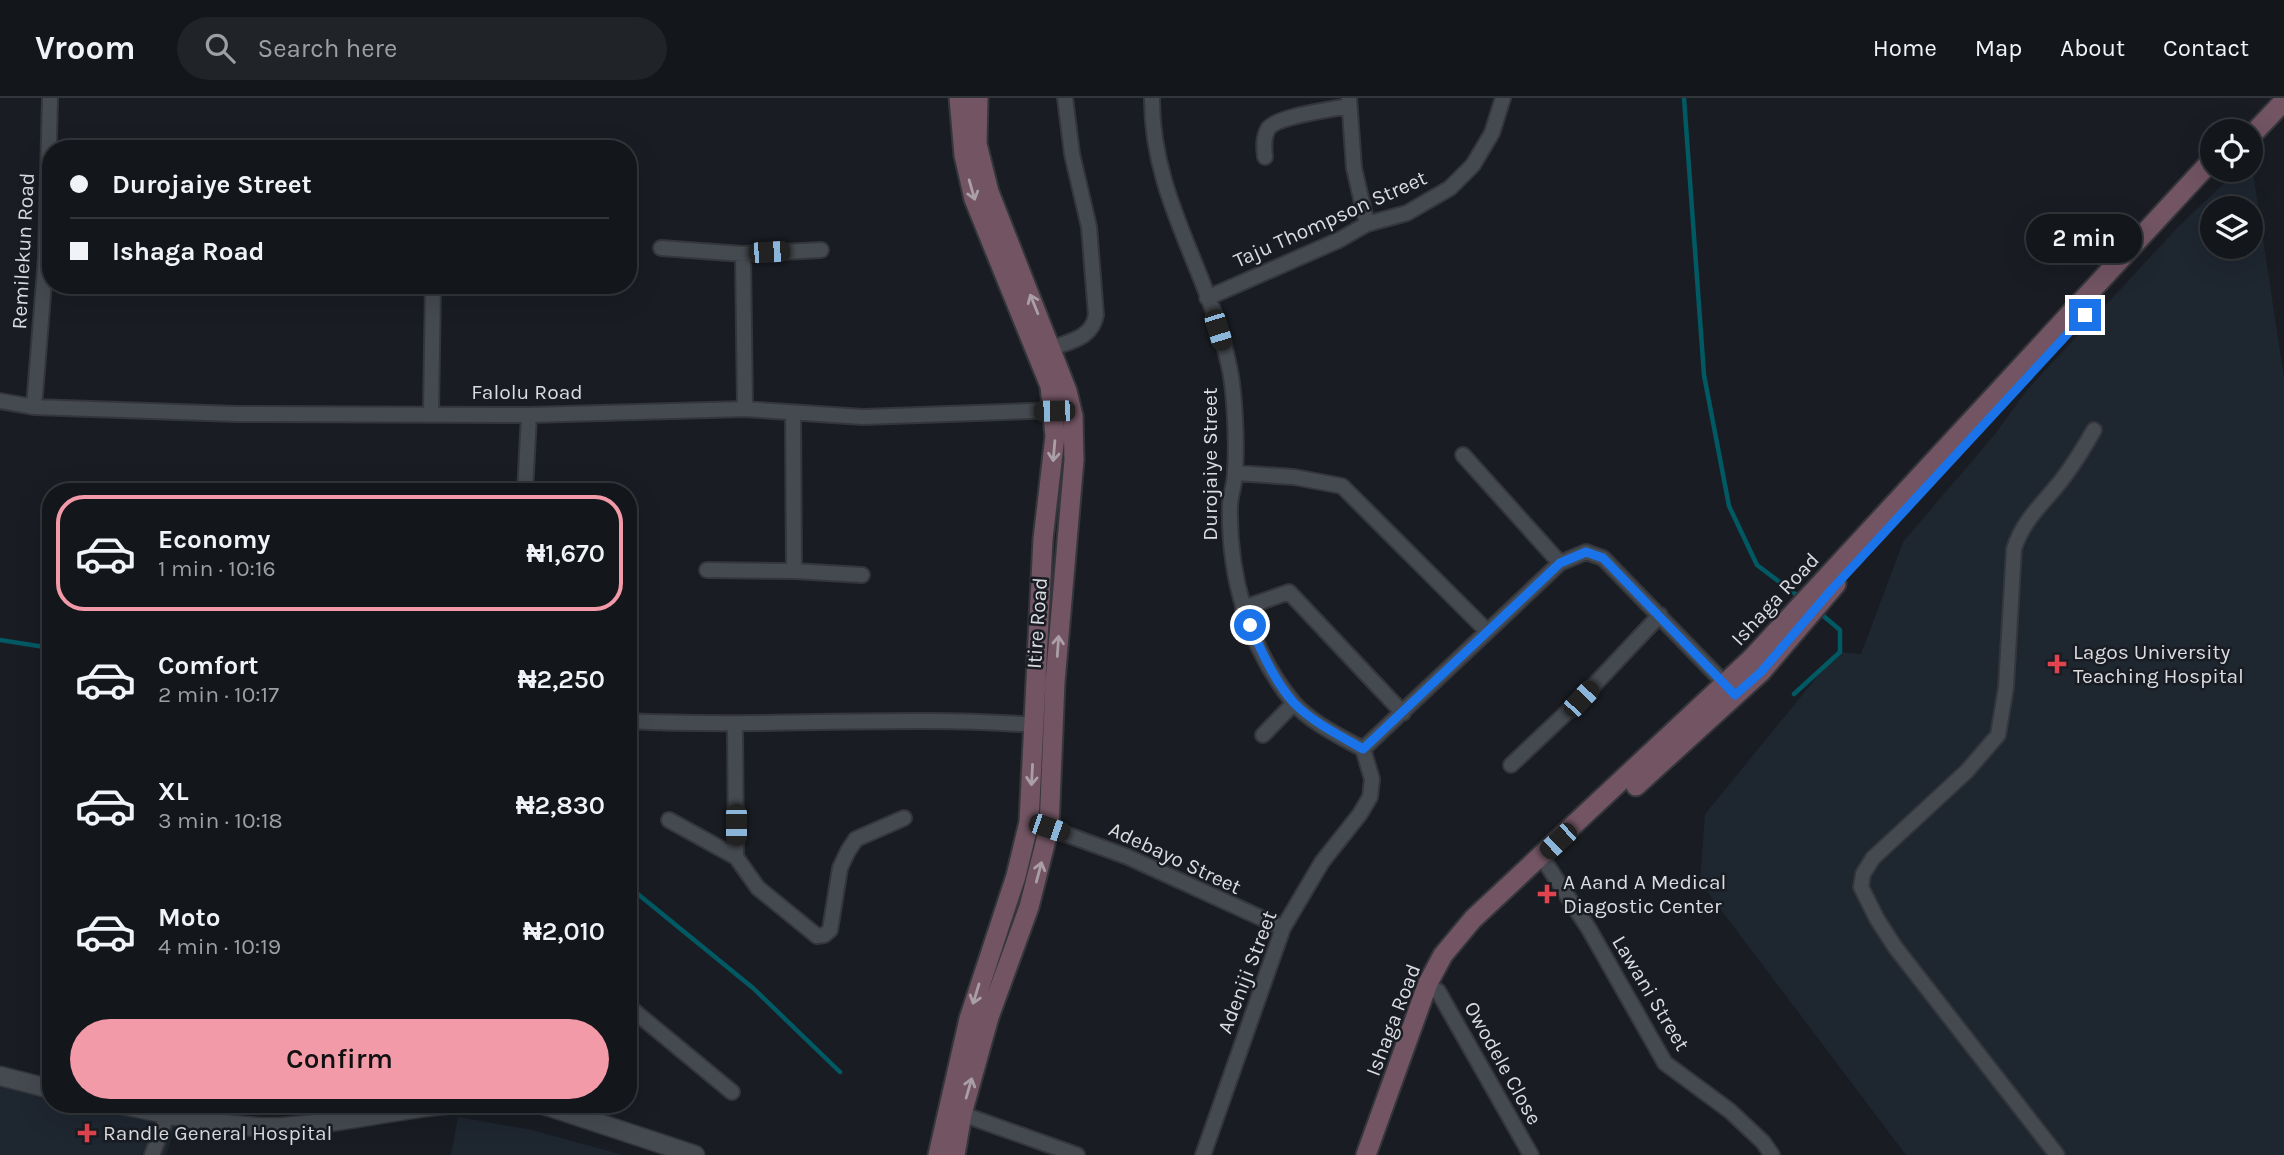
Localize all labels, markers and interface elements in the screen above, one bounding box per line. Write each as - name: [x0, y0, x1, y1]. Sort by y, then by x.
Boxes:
- search box: [177, 17, 667, 80]
- text: Vroom: [35, 29, 135, 67]
- icon: search: [201, 29, 239, 67]
- text: Search here: [257, 33, 397, 64]
- text: Home: [1873, 34, 1937, 62]
- text: Map: [1975, 34, 2022, 62]
- text: About: [2060, 34, 2125, 62]
- text: Contact: [2163, 34, 2249, 62]
- map controls: [2200, 119, 2263, 259]
- button: locate: [2200, 119, 2263, 182]
- street label: Taju Thompson Street: [1230, 166, 1430, 272]
- text: Durojaiye Street: [112, 169, 312, 200]
- street label: Remilekun Road: [7, 172, 39, 330]
- one-way arrow: [966, 178, 979, 200]
- button: layers: [2200, 196, 2263, 259]
- callout: 2 min: [2027, 214, 2143, 262]
- text: 2 min: [2053, 225, 2115, 252]
- text: Ishaga Road: [112, 236, 265, 267]
- car: [748, 240, 791, 264]
- one-way arrow: [1026, 293, 1039, 315]
- route end: [2069, 299, 2101, 331]
- car: [1202, 307, 1235, 353]
- street label: Falolu Road: [471, 380, 583, 404]
- street label: Durojaiye Street: [1198, 387, 1222, 541]
- car: [1033, 400, 1076, 422]
- one-way arrow: [1047, 439, 1060, 461]
- icon: car: [74, 522, 137, 585]
- text: Economy: [158, 524, 270, 555]
- text: ₦1,670: [526, 538, 605, 569]
- street label: Ishaga Road: [1726, 548, 1824, 650]
- text: 1 min · 10:16: [158, 555, 276, 582]
- street label: Itire Road: [1022, 576, 1052, 670]
- route start: [1234, 609, 1266, 641]
- one-way arrow: [1052, 635, 1065, 658]
- place label: Lagos University Teaching Hospital: [2073, 640, 2244, 688]
- icon: car: [74, 648, 137, 711]
- text: Comfort: [158, 650, 259, 681]
- marker: Lagos University Teaching Hospital: [2047, 654, 2067, 674]
- text: ₦2,250: [518, 664, 605, 695]
- car: [1559, 676, 1604, 722]
- text: 2 min · 10:17: [158, 681, 279, 708]
- one-way arrow: [1025, 763, 1038, 786]
- icon: car: [74, 774, 137, 837]
- text: XL: [158, 776, 189, 807]
- text: ₦2,830: [516, 790, 605, 821]
- car: [726, 804, 747, 846]
- text: 3 min · 10:18: [158, 807, 283, 834]
- car: [1026, 811, 1073, 845]
- street label: Adebayo Street: [1105, 817, 1245, 899]
- car: [1536, 819, 1581, 863]
- one-way arrow: [1033, 861, 1046, 884]
- place label: A Aand A Medical Diagostic Center: [1563, 870, 1726, 918]
- marker: A Aand A Medical Diagostic Center: [1537, 884, 1557, 904]
- icon: car: [74, 900, 137, 963]
- text: Moto: [158, 902, 220, 933]
- street label: Adeniji Street: [1213, 907, 1281, 1037]
- text: ₦2,010: [523, 916, 605, 947]
- street label: Lawani Street: [1607, 931, 1695, 1055]
- text: 4 min · 10:19: [158, 933, 281, 960]
- street label: Ishaga Road: [1361, 961, 1425, 1079]
- one-way arrow: [969, 983, 982, 1005]
- street label: Owodele Close: [1459, 997, 1547, 1129]
- button: Confirm: [70, 1019, 609, 1099]
- one-way arrow: [963, 1077, 976, 1100]
- place label: Randle General Hospital: [103, 1121, 332, 1145]
- marker: Randle General Hospital: [77, 1123, 97, 1143]

